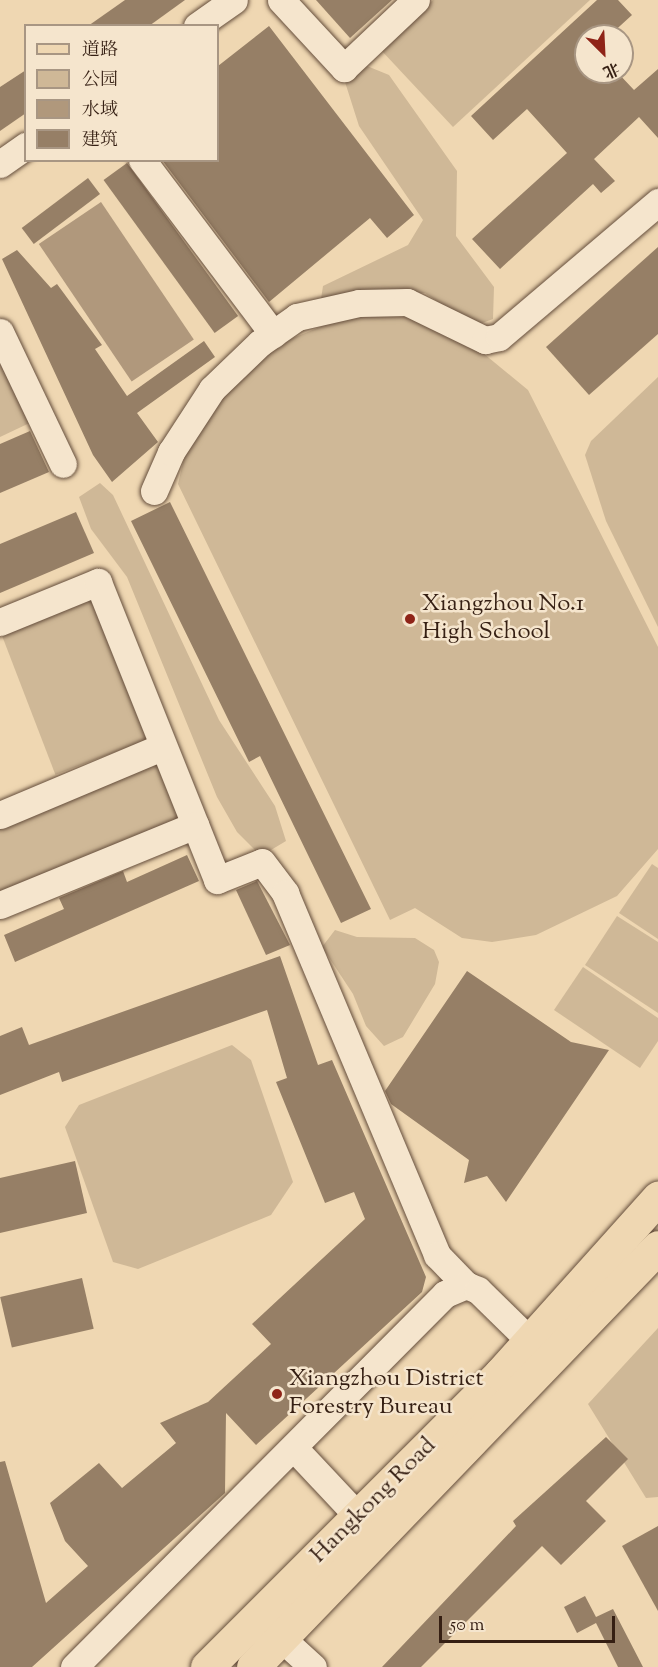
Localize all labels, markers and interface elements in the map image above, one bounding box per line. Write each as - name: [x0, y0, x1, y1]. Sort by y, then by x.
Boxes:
- legend: [24, 24, 219, 162]
- north arrow: [574, 24, 634, 84]
- text: 道路: [82, 38, 118, 64]
- text: 北: [599, 55, 623, 83]
- text: 公园: [82, 68, 118, 94]
- text: 水域: [82, 98, 118, 124]
- text: 建筑: [82, 128, 118, 154]
- place label: Xiangzhou No.1 High School: [422, 591, 584, 647]
- marker: Xiangzhou No.1 High School: [403, 612, 417, 626]
- place label: Xiangzhou District Forestry Bureau: [289, 1366, 484, 1422]
- marker: Xiangzhou District Forestry Bureau: [270, 1387, 284, 1401]
- street label: Hangkong Road: [305, 1432, 443, 1570]
- scale bar: [442, 1604, 618, 1642]
- text: 50 m: [450, 1613, 484, 1639]

